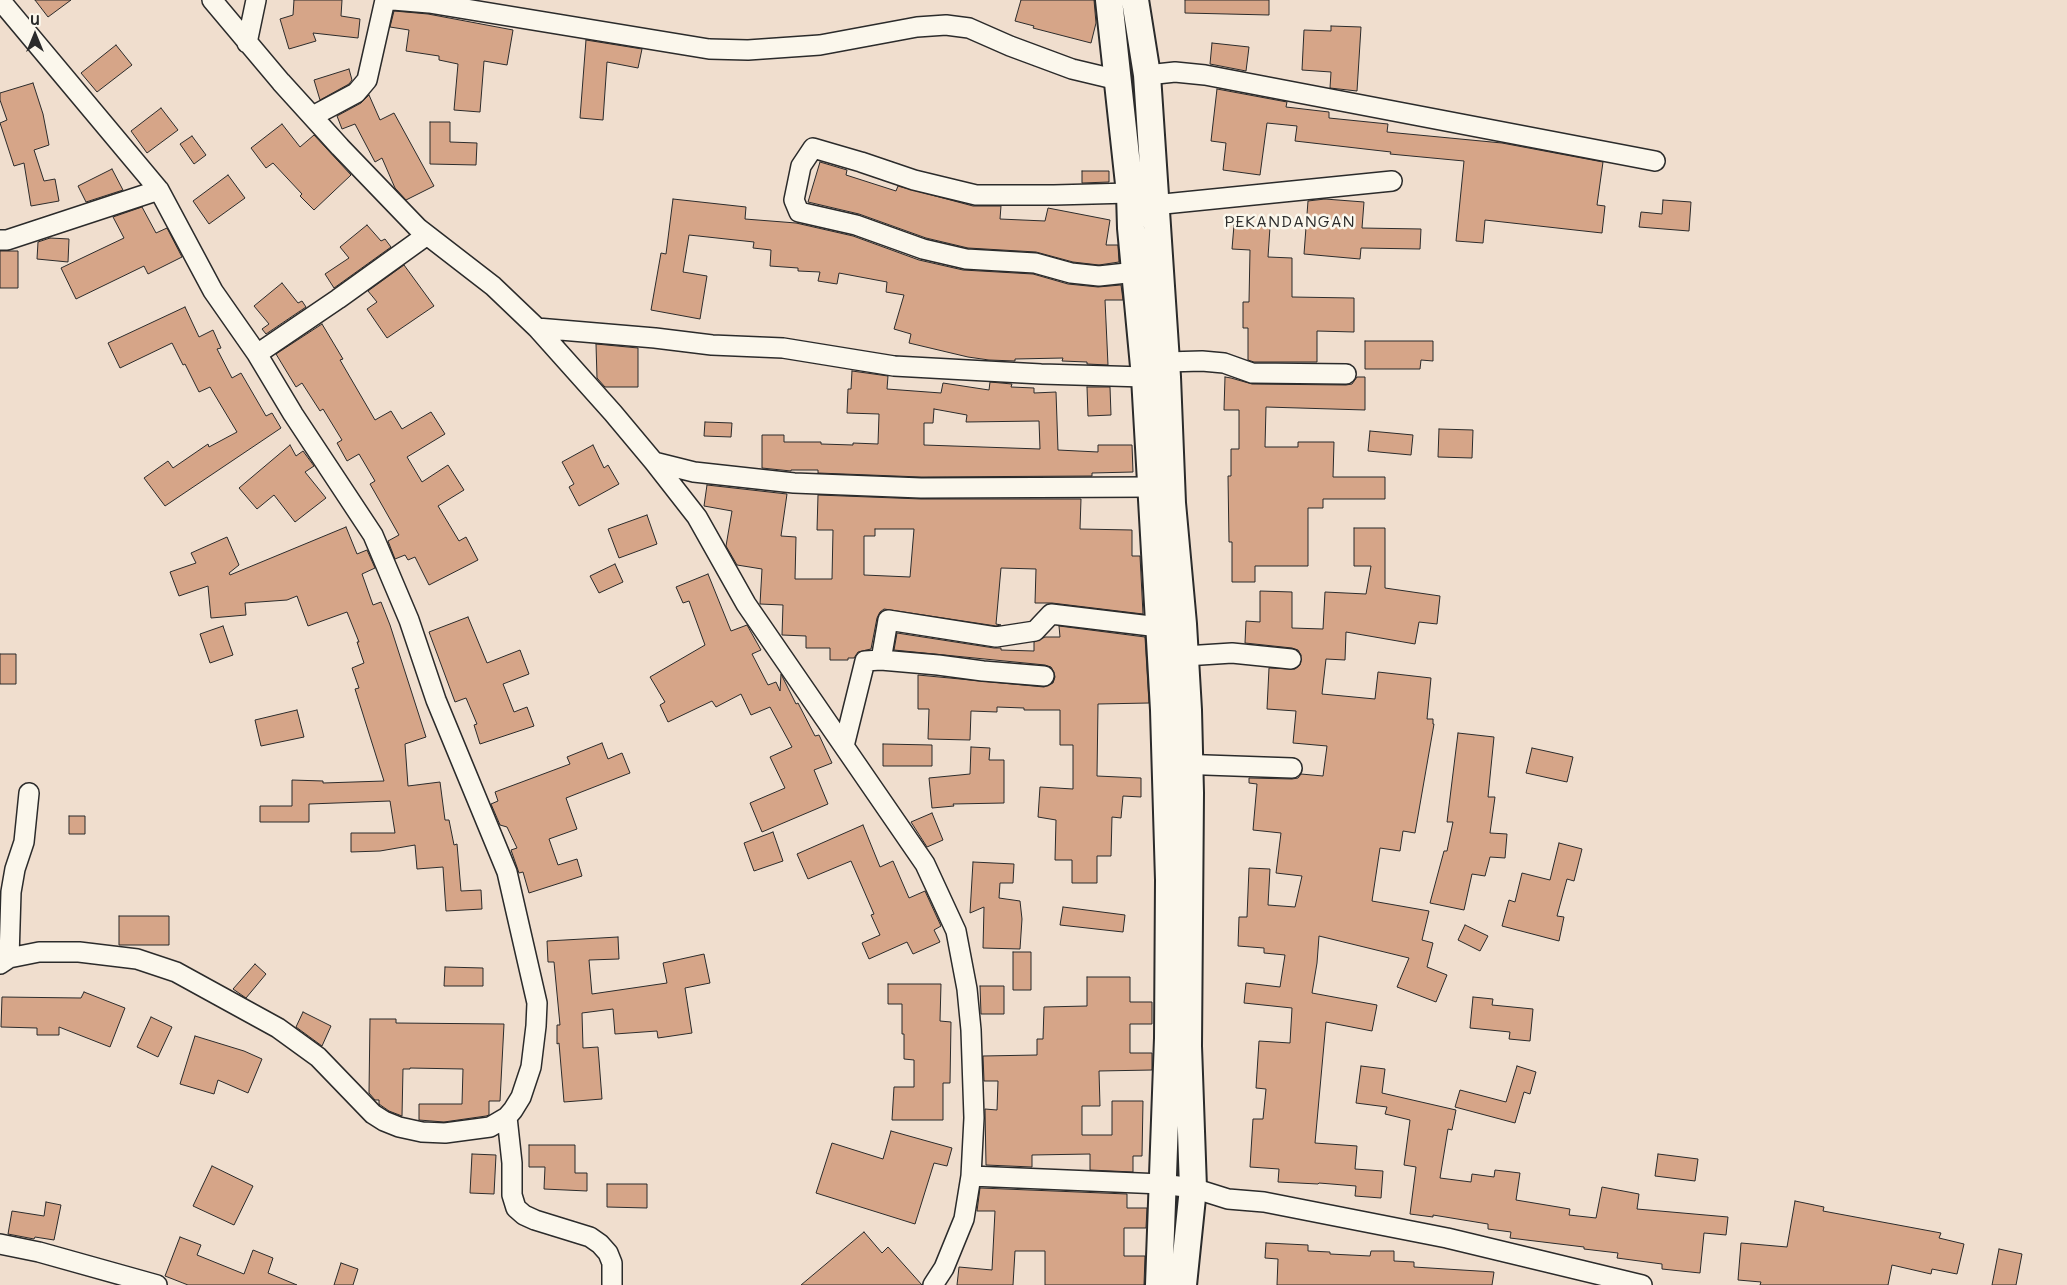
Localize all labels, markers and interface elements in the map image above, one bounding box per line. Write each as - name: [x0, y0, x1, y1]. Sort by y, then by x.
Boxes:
- north arrow: [10, 10, 60, 60]
- text: U: [30, 10, 40, 29]
- district label: PEKANDANGAN: [1223, 212, 1357, 232]

